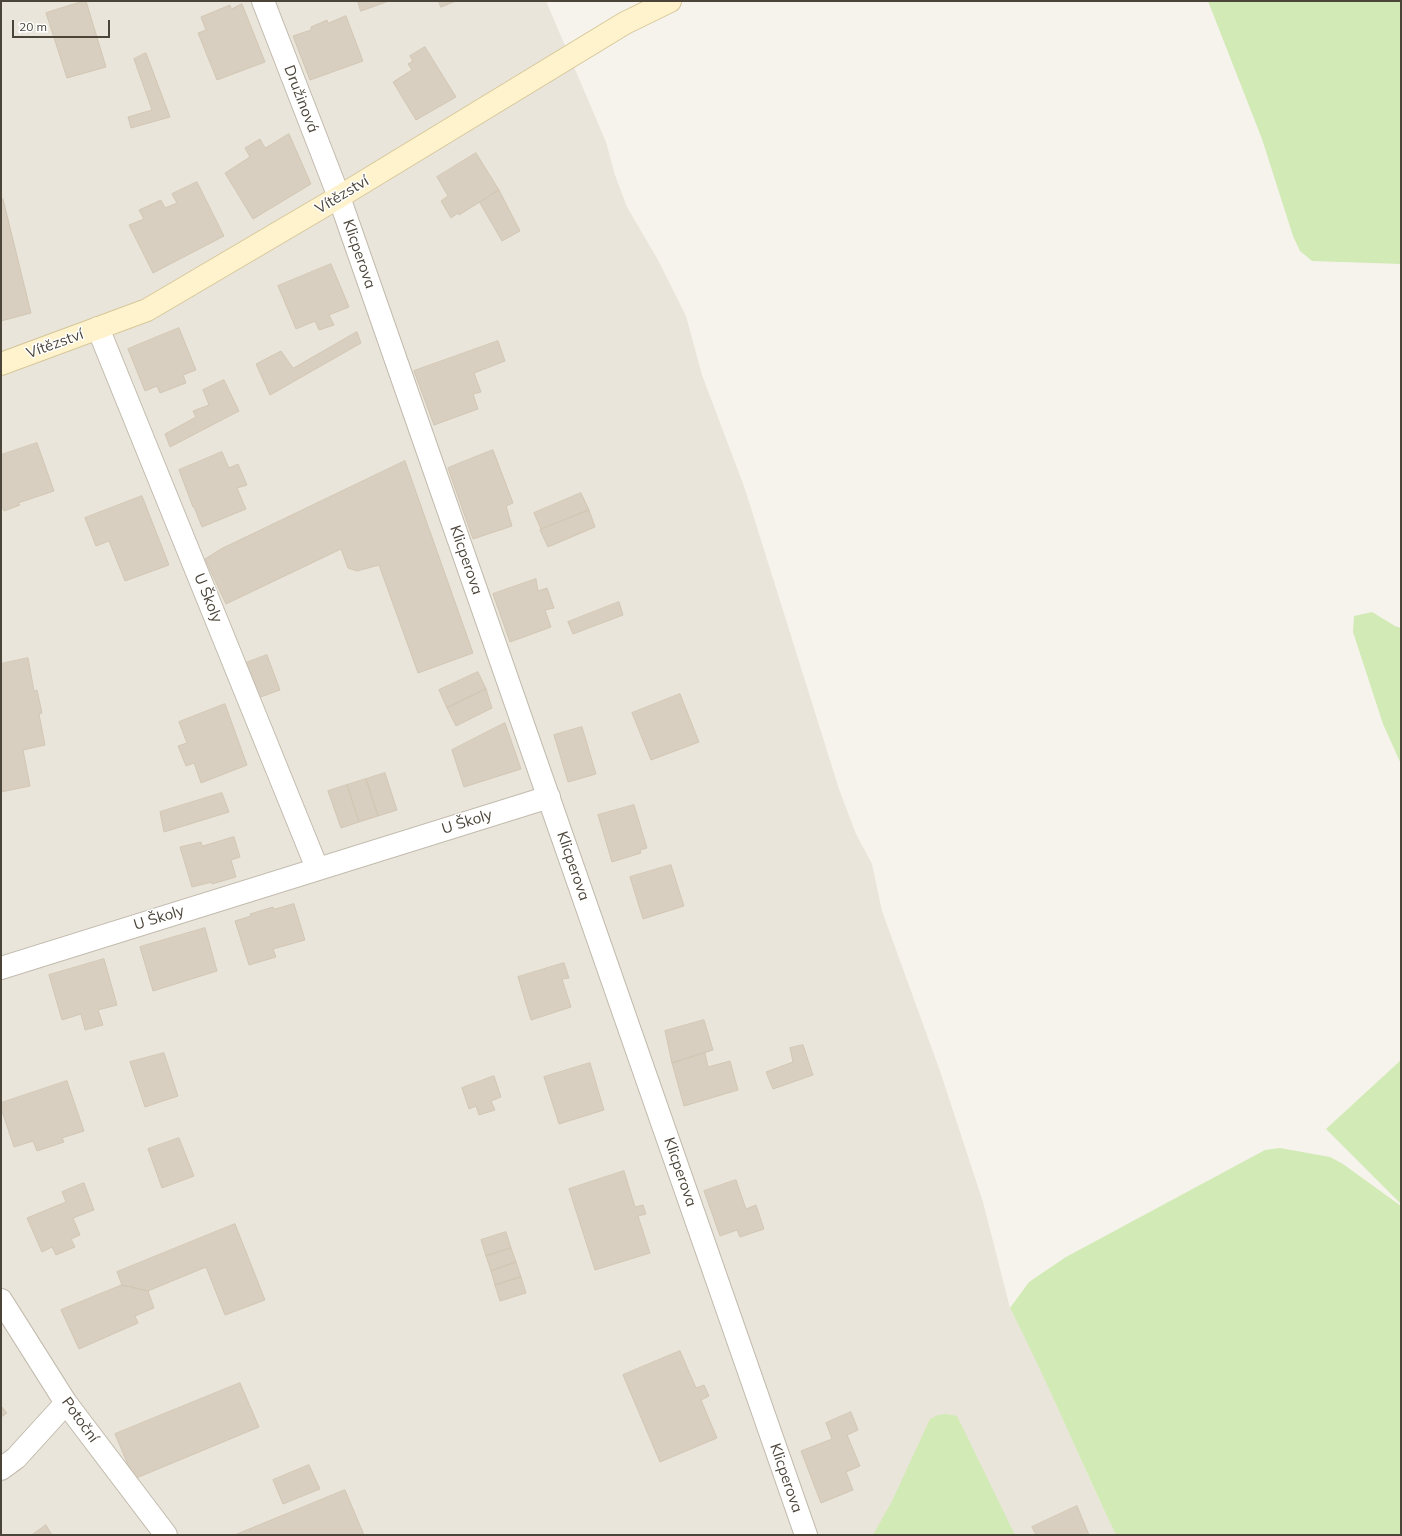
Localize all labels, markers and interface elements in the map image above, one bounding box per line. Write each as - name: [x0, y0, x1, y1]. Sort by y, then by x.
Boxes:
- scale bar: [14, 12, 112, 38]
- text: 20 m: [19, 19, 47, 34]
- street label: Družinová: [280, 63, 322, 135]
- street label: Vítězství: [312, 172, 372, 218]
- street label: Klicperova: [339, 217, 379, 291]
- street label: Vítězství: [24, 325, 86, 363]
- street label: Klicperova: [446, 523, 486, 597]
- street label: U Školy: [190, 571, 226, 625]
- street label: U Školy: [440, 806, 494, 838]
- street label: Klicperova: [553, 829, 593, 903]
- street label: U Školy: [132, 902, 186, 934]
- street label: Klicperova: [660, 1135, 700, 1209]
- street label: Potoční: [58, 1394, 102, 1446]
- street label: Klicperova: [766, 1441, 806, 1515]

